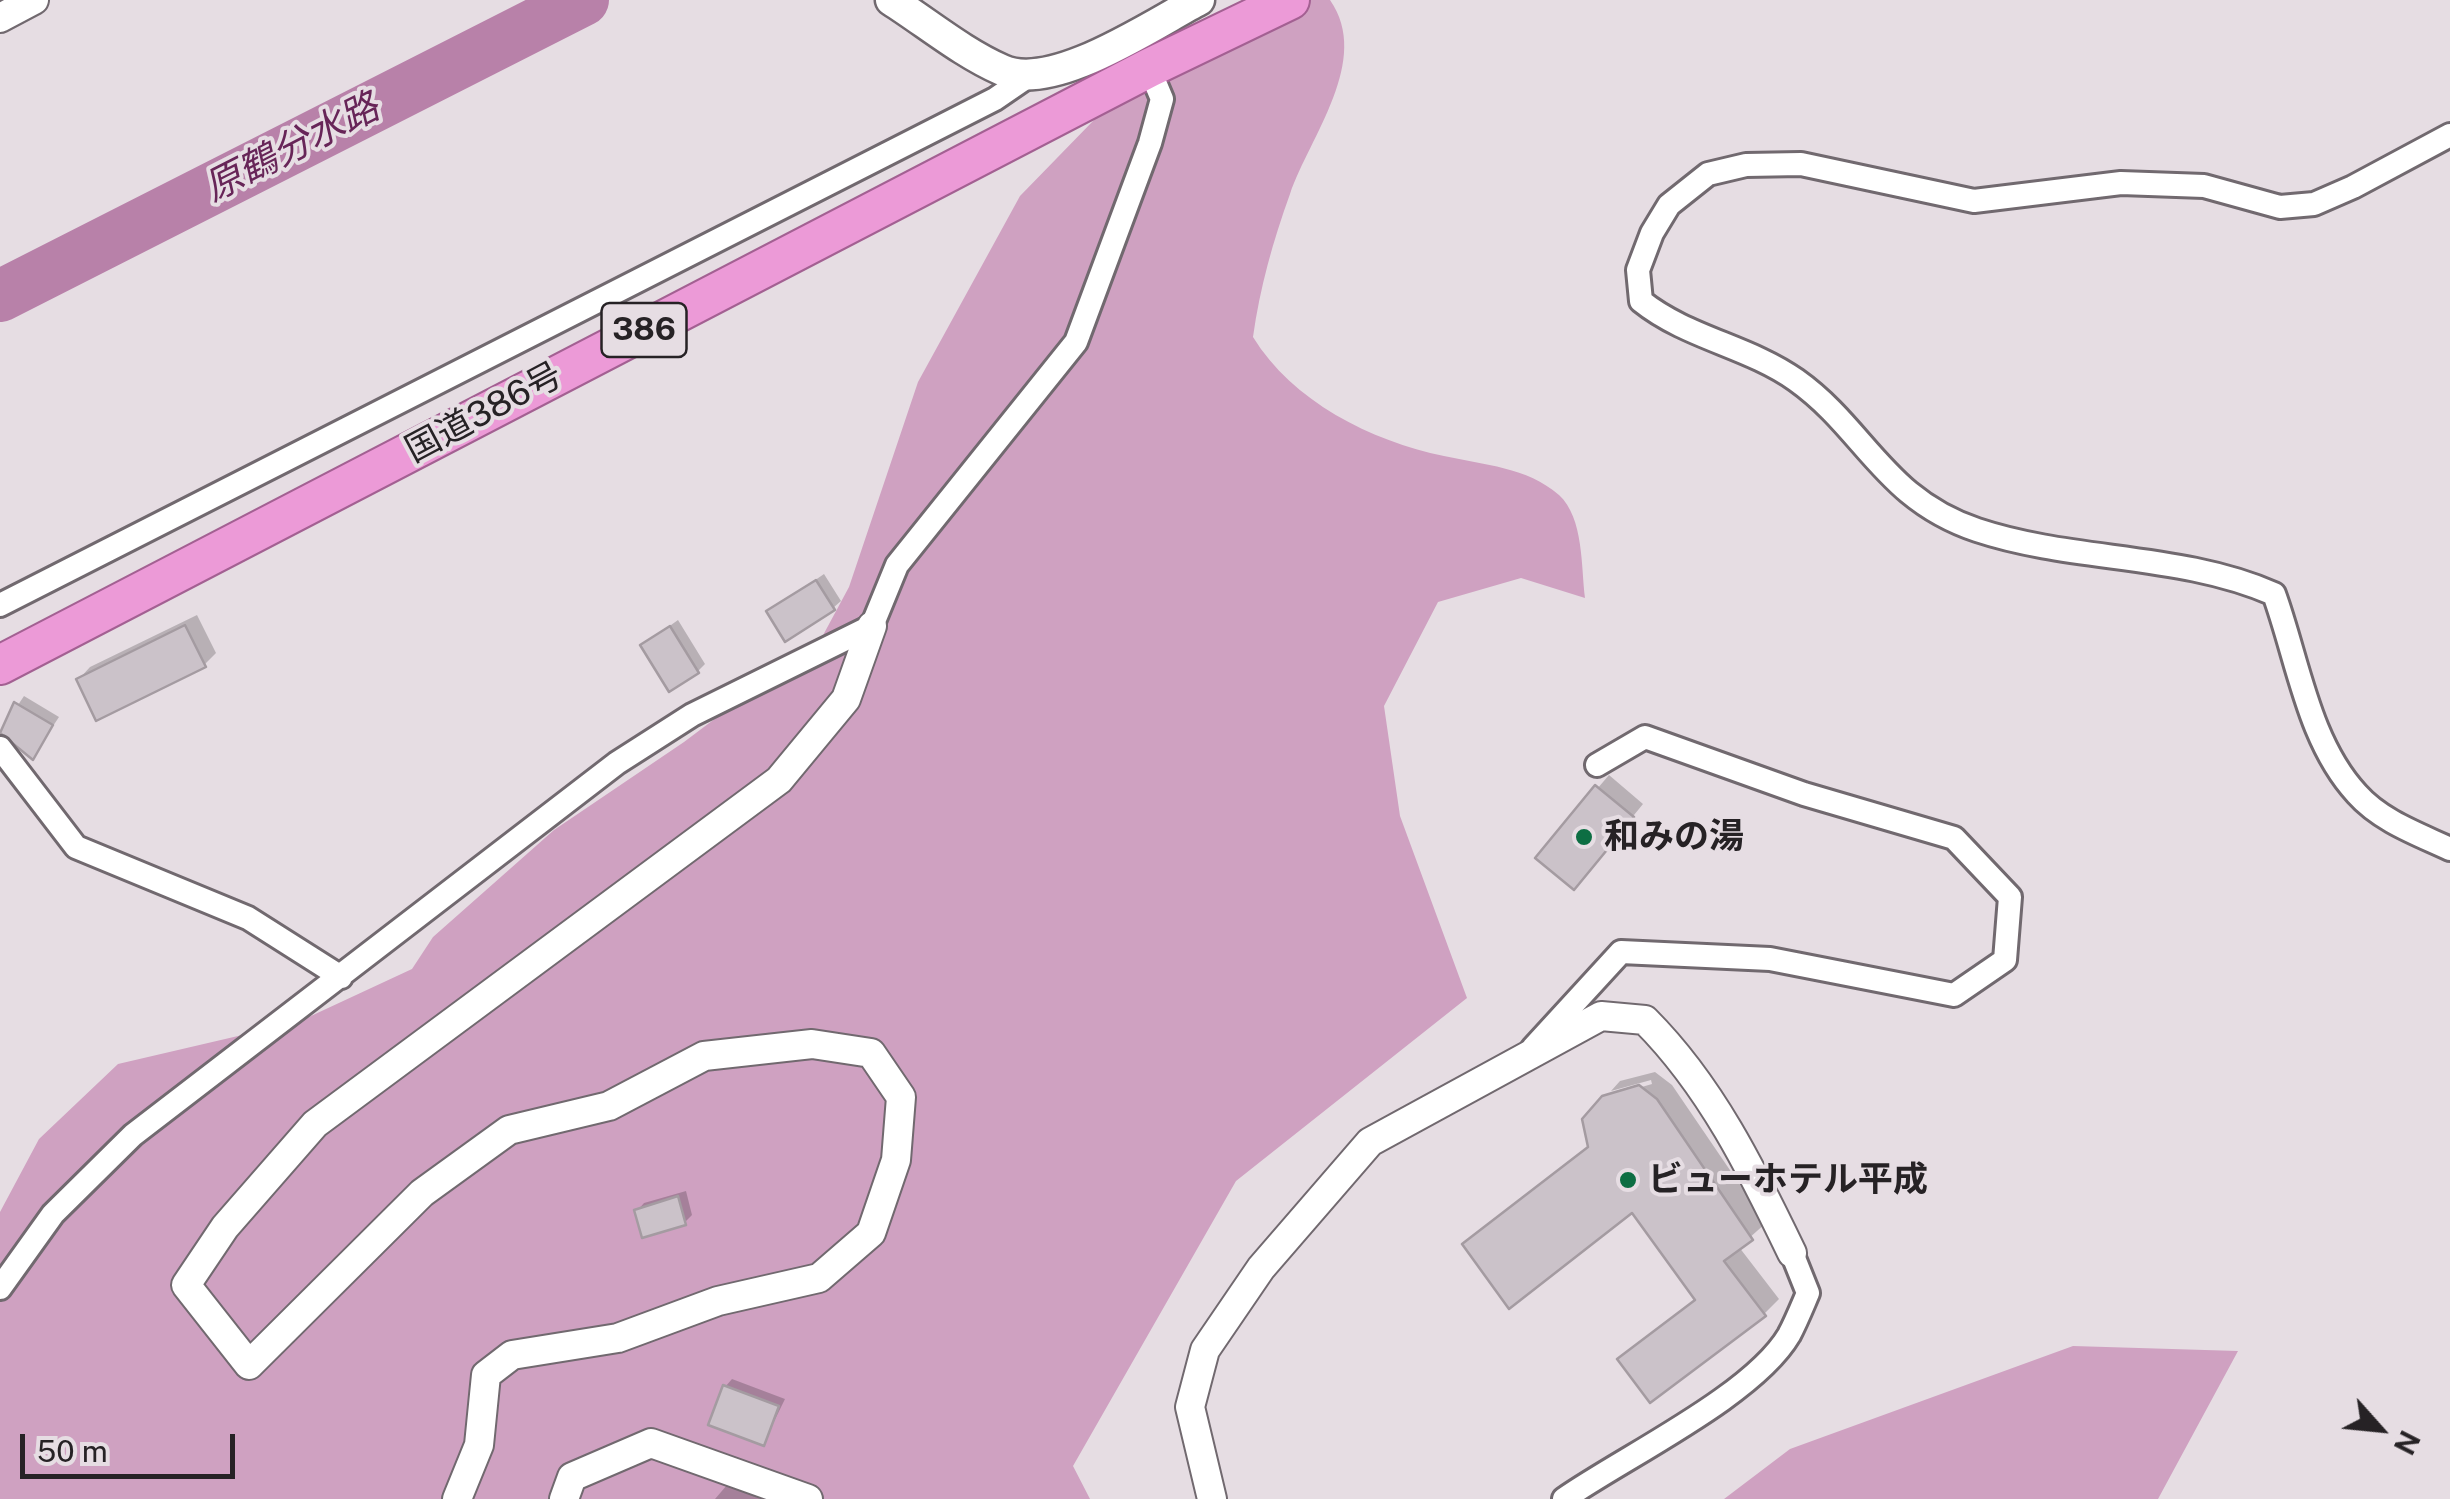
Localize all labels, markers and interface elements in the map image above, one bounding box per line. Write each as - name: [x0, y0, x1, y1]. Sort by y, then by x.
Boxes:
- water label: 原鶴分水路: [197, 85, 387, 211]
- road number: 386: [602, 303, 686, 357]
- street label: 国道386号: [399, 354, 569, 472]
- place label: 和みの湯: [1604, 816, 1744, 858]
- marker: 和みの湯: [1573, 826, 1595, 848]
- place label: ビューホテル平成: [1648, 1159, 1928, 1201]
- marker: ビューホテル平成: [1617, 1169, 1639, 1191]
- north arrow: [2330, 1379, 2430, 1479]
- scale bar: [25, 1414, 240, 1476]
- text: N: [2388, 1426, 2427, 1460]
- text: 50 m: [37, 1433, 108, 1469]

